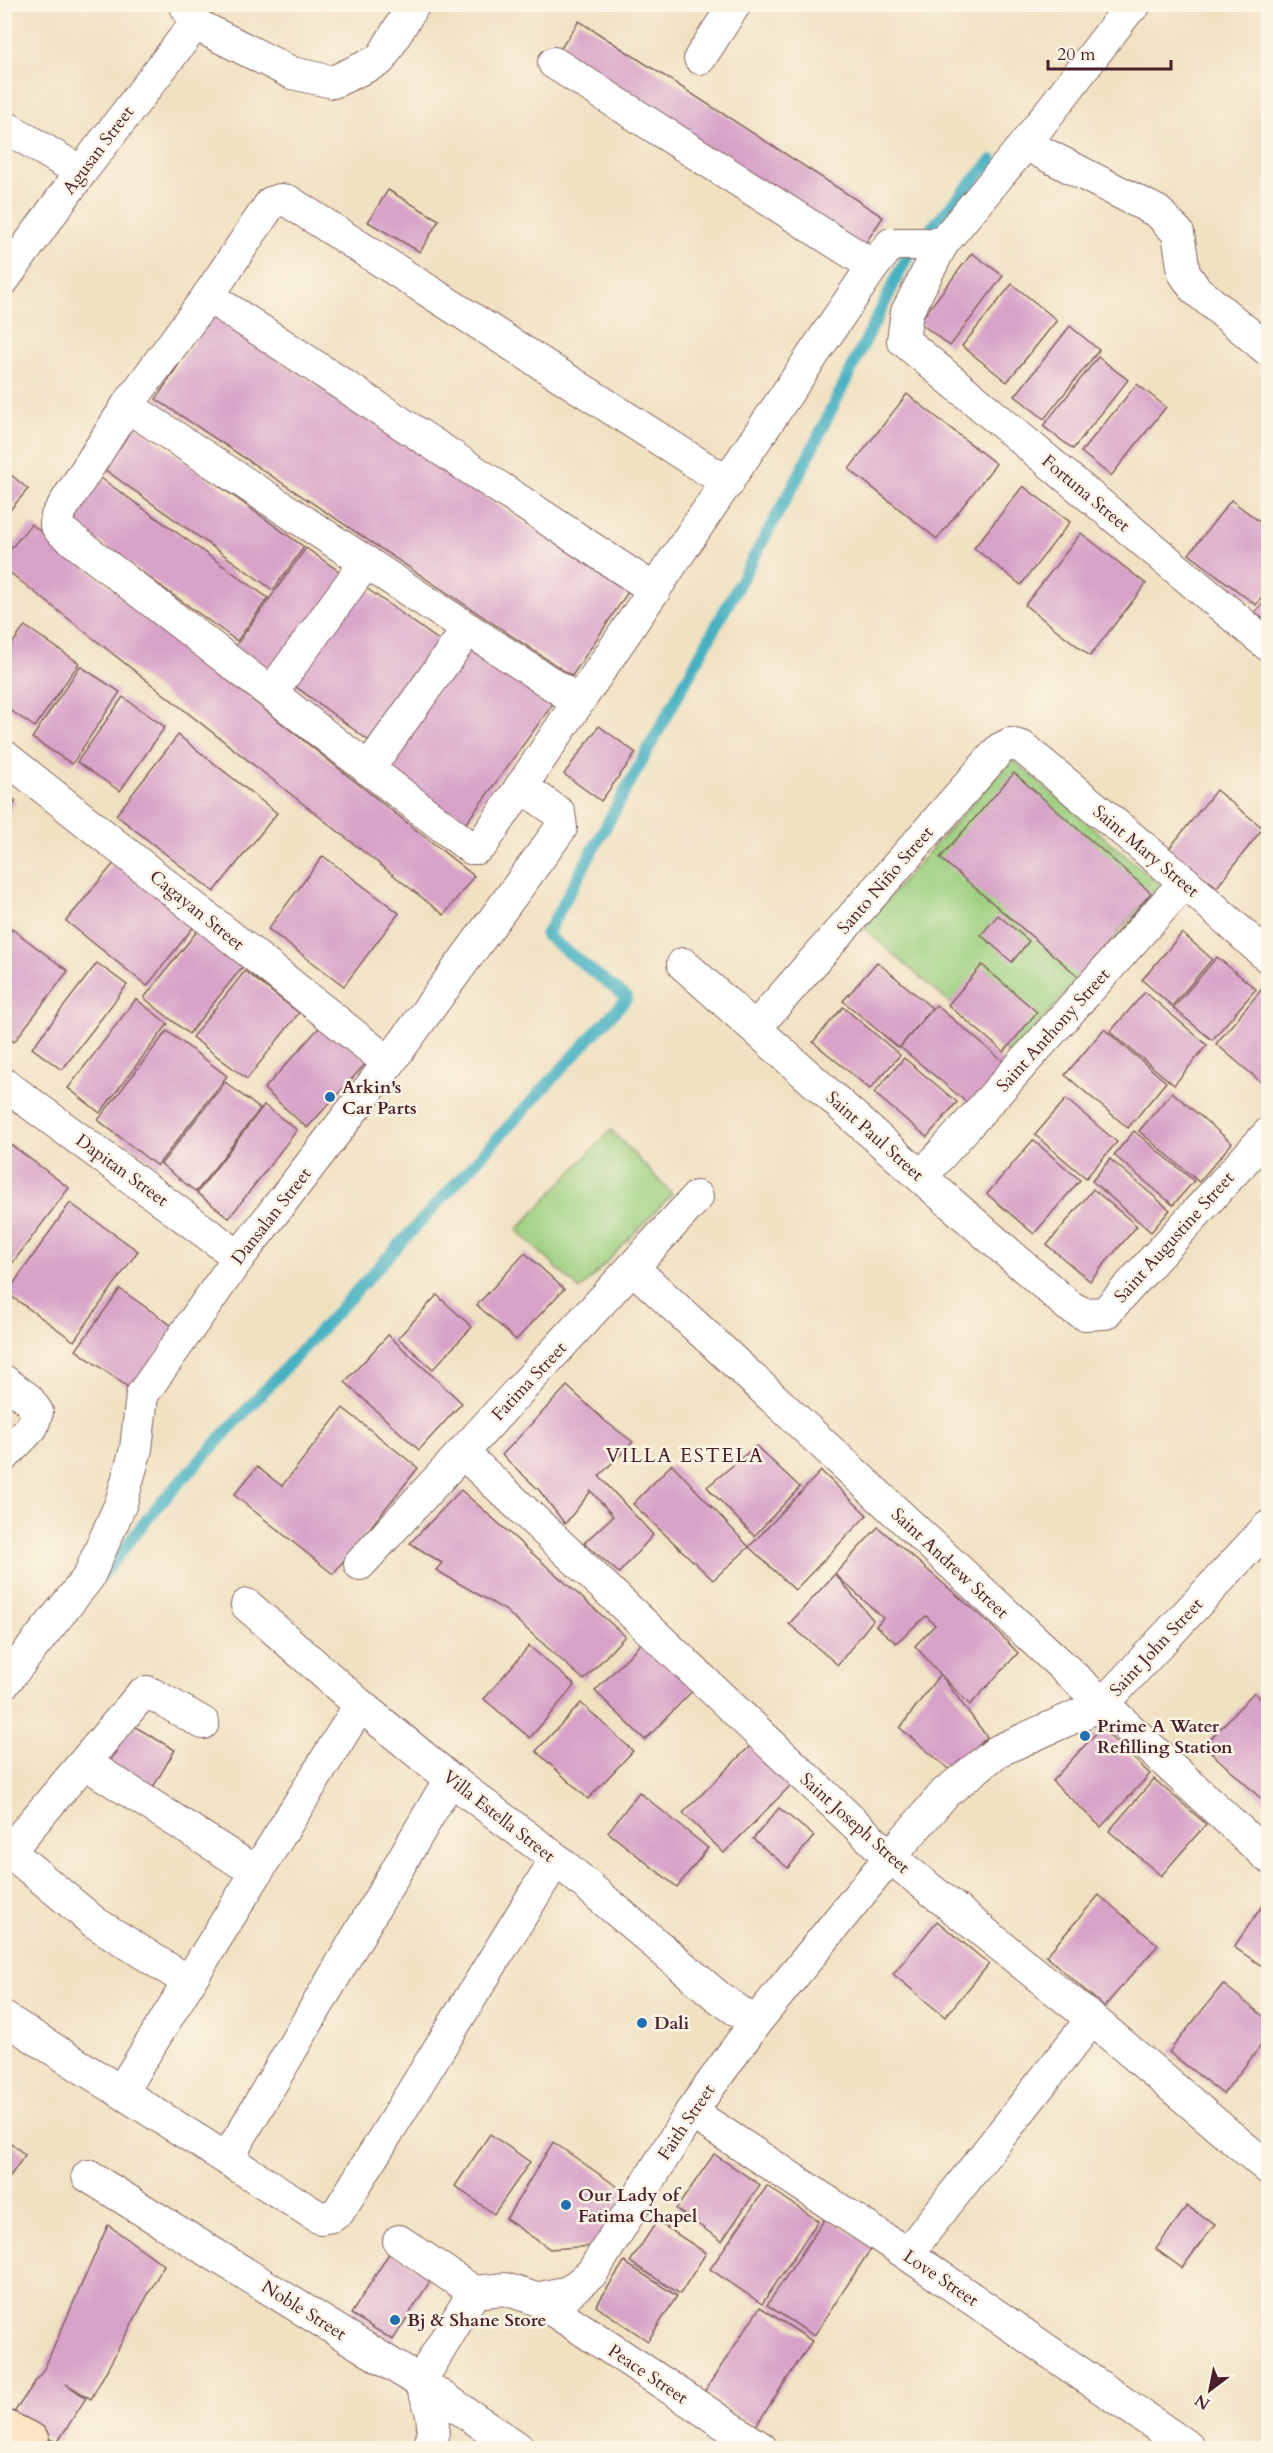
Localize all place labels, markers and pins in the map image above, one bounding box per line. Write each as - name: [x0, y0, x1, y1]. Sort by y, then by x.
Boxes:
- place label: Arkin's Car Parts: [342, 1075, 417, 1121]
- marker: Arkin's Car Parts: [323, 1090, 337, 1104]
- place label: Prime A Water Refilling Station: [1097, 1714, 1233, 1760]
- marker: Prime A Water Refilling Station: [1078, 1729, 1092, 1743]
- place label: Dali: [654, 2011, 690, 2036]
- marker: Dali: [635, 2016, 649, 2030]
- place label: Our Lady of Fatima Chapel: [578, 2183, 697, 2229]
- marker: Our Lady of Fatima Chapel: [559, 2198, 573, 2212]
- place label: Bj & Shane Store: [407, 2308, 546, 2333]
- marker: Bj & Shane Store: [388, 2313, 402, 2327]

